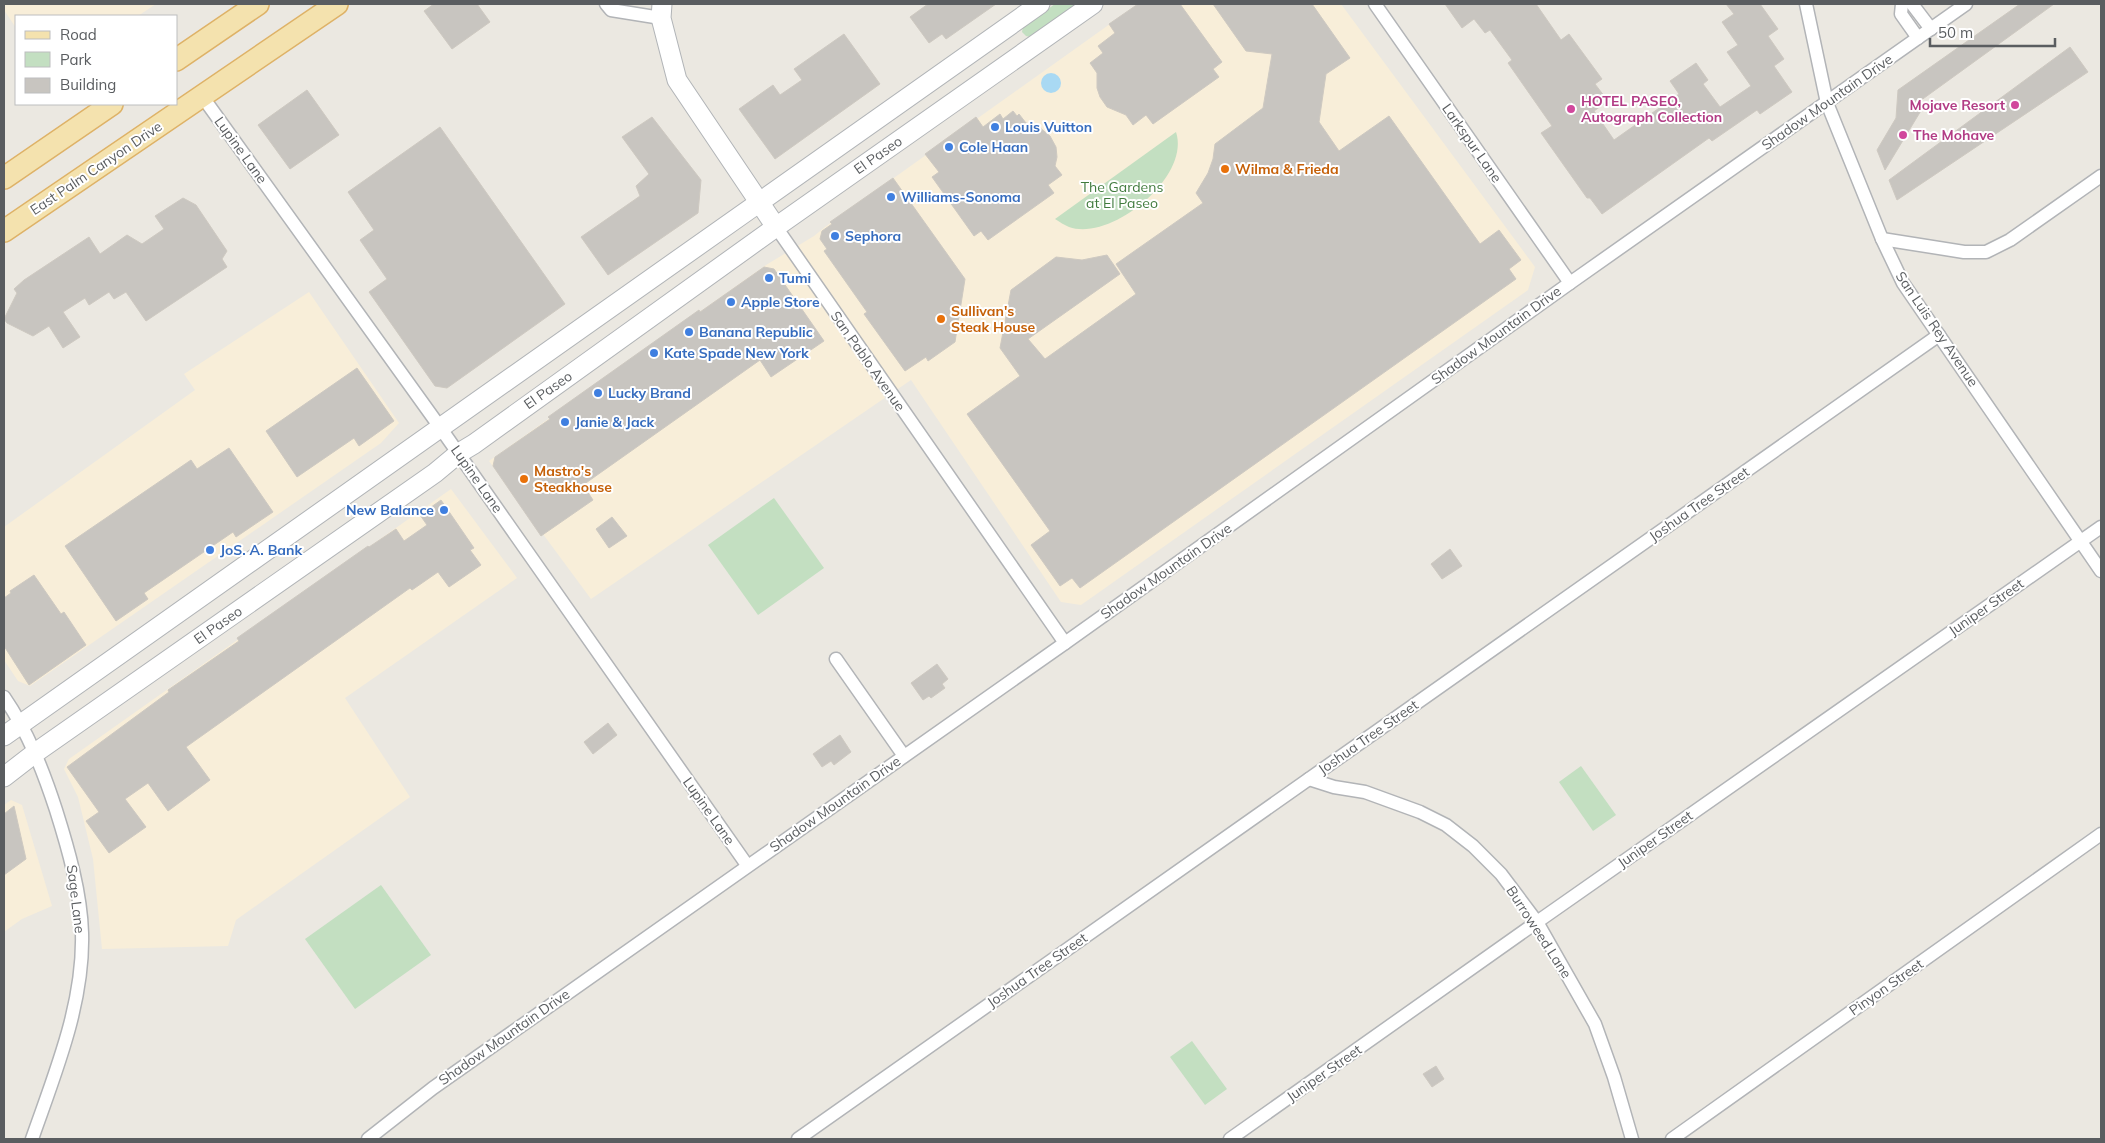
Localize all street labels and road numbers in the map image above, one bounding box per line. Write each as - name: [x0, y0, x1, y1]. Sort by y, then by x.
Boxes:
- street label: Shadow Mountain Drive: [1758, 50, 1896, 154]
- street label: Larkspur Lane: [1438, 100, 1506, 186]
- street label: Lupine Lane: [211, 113, 271, 187]
- street label: East Palm Canyon Drive: [27, 117, 165, 219]
- street label: El Paseo: [850, 132, 906, 178]
- street label: San Luis Rey Avenue: [1892, 268, 1982, 390]
- street label: Shadow Mountain Drive: [1428, 282, 1564, 388]
- street label: San Pablo Avenue: [827, 307, 909, 415]
- street label: El Paseo: [520, 367, 576, 413]
- street label: Lupine Lane: [447, 442, 507, 516]
- street label: Joshua Tree Street: [1646, 463, 1753, 545]
- street label: Shadow Mountain Drive: [1097, 519, 1235, 623]
- street label: Juniper Street: [1945, 574, 2027, 640]
- street label: El Paseo: [190, 602, 246, 648]
- street label: Joshua Tree Street: [1315, 696, 1422, 778]
- street label: Shadow Mountain Drive: [766, 752, 904, 856]
- street label: Lupine Lane: [679, 774, 739, 848]
- street label: Juniper Street: [1614, 806, 1696, 872]
- street label: Sage Lane: [63, 864, 89, 934]
- street label: Burroweed Lane: [1502, 882, 1576, 982]
- street label: Joshua Tree Street: [984, 929, 1091, 1011]
- street label: Pinyon Street: [1845, 955, 1927, 1019]
- street label: Shadow Mountain Drive: [435, 985, 573, 1089]
- street label: Juniper Street: [1283, 1040, 1365, 1106]

